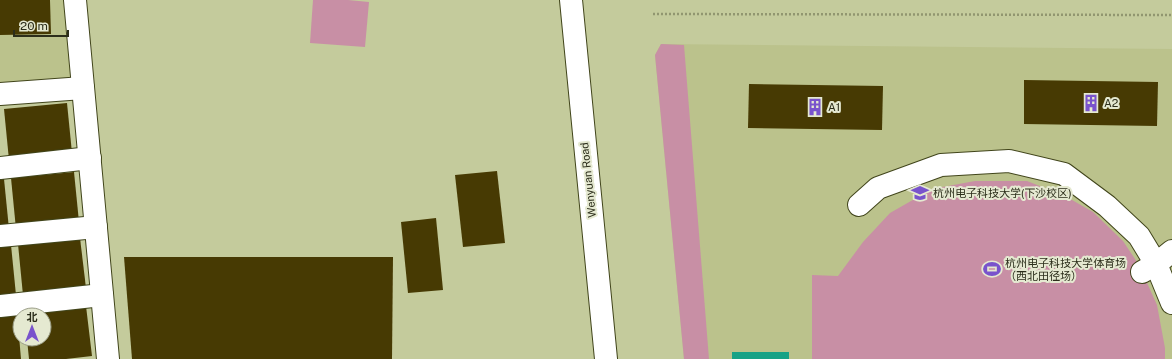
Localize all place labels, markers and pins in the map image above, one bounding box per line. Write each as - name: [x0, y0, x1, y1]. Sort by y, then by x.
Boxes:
- building icon: A2: [1081, 93, 1101, 113]
- building icon: A1: [805, 97, 825, 117]
- place label: A2: [1104, 97, 1119, 109]
- place label: A1: [828, 101, 840, 113]
- school or university icon: 杭州电子科技大学(下沙校区): [910, 183, 930, 203]
- place label: 杭州电子科技大学(下沙校区): [933, 187, 1072, 199]
- place label: 杭州电子科技大学体育场 （西北田径场）: [1005, 257, 1126, 282]
- sports icon: 杭州电子科技大学体育场 （西北田径场）: [982, 259, 1002, 279]

